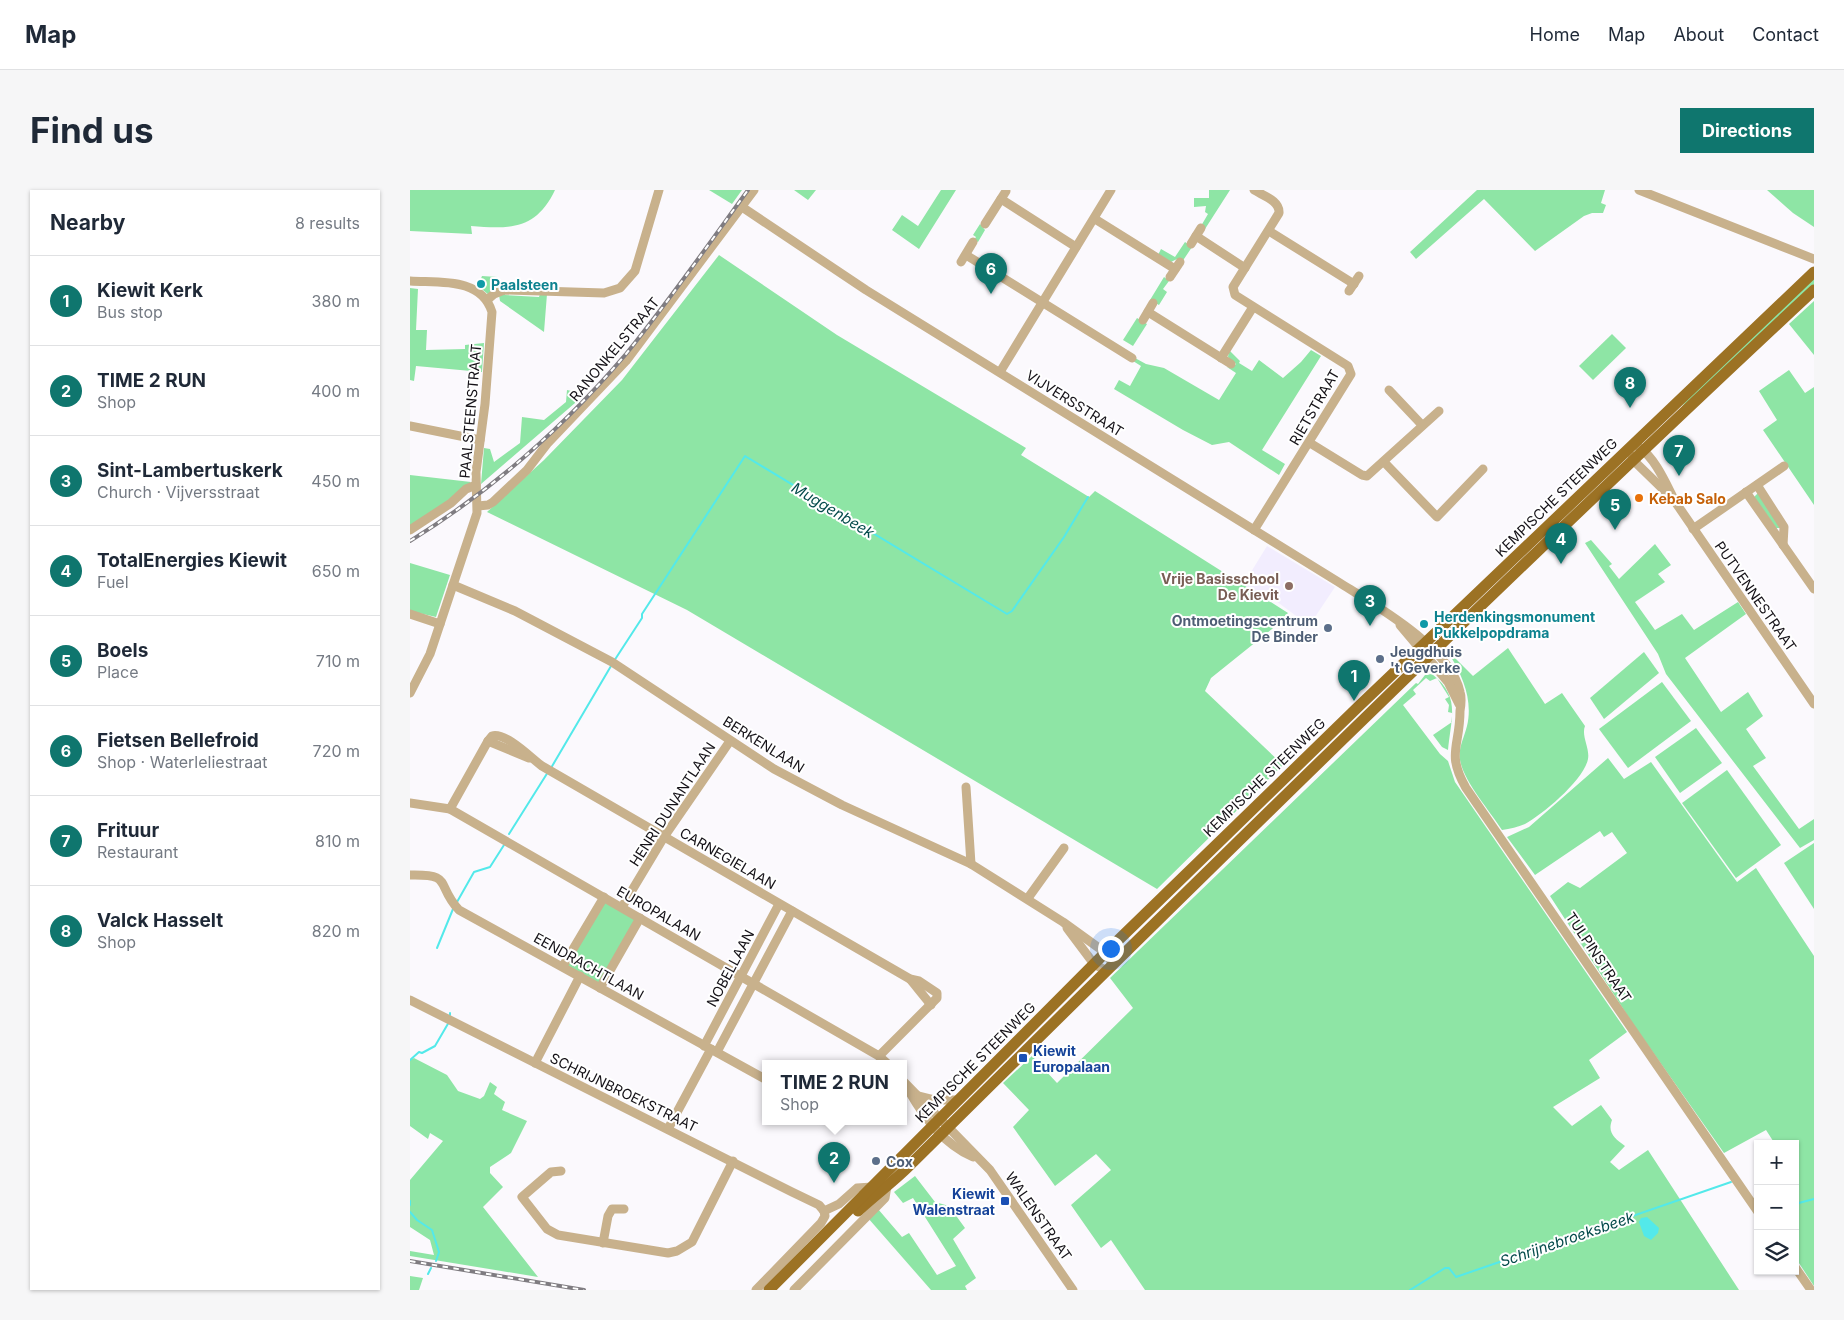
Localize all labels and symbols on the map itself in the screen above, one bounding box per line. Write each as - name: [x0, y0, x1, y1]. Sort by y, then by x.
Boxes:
- pin: 6: [975, 253, 1007, 294]
- place label: Paalsteen: [491, 276, 558, 293]
- marker: Paalsteen: [475, 278, 487, 290]
- street label: RANONKELSTRAAT: [566, 294, 662, 404]
- street label: PAALSTEENSTRAAT: [456, 343, 484, 479]
- street label: VIJVERSSTRAAT: [1023, 366, 1127, 440]
- street label: RIETSTRAAT: [1285, 366, 1343, 448]
- pin: 8: [1614, 367, 1646, 408]
- street label: KEMPISCHE STEENWEG: [1491, 434, 1621, 560]
- pin: 7: [1663, 435, 1695, 476]
- water label: Muggenbeek: [788, 478, 878, 542]
- pin: 5: [1599, 489, 1631, 530]
- place label: Kebab Salo: [1649, 490, 1726, 507]
- marker: Kebab Salo: [1633, 492, 1645, 504]
- pin: 4: [1545, 523, 1577, 564]
- street label: PUTVENNESTRAAT: [1712, 538, 1800, 654]
- place label: Vrije Basisschool De Kievit: [1161, 570, 1279, 603]
- marker: Vrije Basisschool De Kievit: [1283, 580, 1295, 592]
- pin: 3: [1354, 585, 1386, 626]
- place label: Herdenkingsmonument Pukkelpopdrama: [1434, 608, 1595, 641]
- place label: Ontmoetingscentrum De Binder: [1172, 612, 1318, 645]
- marker: Herdenkingsmonument Pukkelpopdrama: [1418, 618, 1430, 630]
- marker: Ontmoetingscentrum De Binder: [1322, 622, 1334, 634]
- place label: Jeugdhuis 't Geverke: [1390, 643, 1462, 676]
- marker: Jeugdhuis 't Geverke: [1374, 653, 1386, 665]
- pin: 1: [1338, 660, 1370, 701]
- street label: BERKENLAAN: [720, 712, 808, 776]
- street label: KEMPISCHE STEENWEG: [1199, 714, 1329, 840]
- street label: HENRI DUNANTLAAN: [626, 739, 718, 869]
- street label: CARNEGIELAAN: [677, 824, 779, 892]
- street label: EUROPALAAN: [614, 882, 704, 944]
- street label: TULPINSTRAAT: [1563, 909, 1635, 1005]
- street label: NOBELLAAN: [703, 927, 757, 1009]
- street label: EENDRACHTLAAN: [531, 929, 647, 1003]
- your location: [1098, 936, 1124, 962]
- street label: KEMPISCHE STEENWEG: [911, 998, 1039, 1126]
- place label: Kiewit Europalaan: [1033, 1042, 1110, 1075]
- street label: SCHRIJNBROEKSTRAAT: [548, 1049, 700, 1135]
- marker: Kiewit Europalaan: [1017, 1052, 1029, 1064]
- pin: 2: [818, 1142, 850, 1183]
- place label: Cox: [886, 1153, 913, 1170]
- marker: Cox: [870, 1155, 882, 1167]
- street label: WALENSTRAAT: [1002, 1169, 1076, 1263]
- place label: Kiewit Walenstraat: [912, 1185, 995, 1218]
- marker: Kiewit Walenstraat: [999, 1195, 1011, 1207]
- water label: Schrijnebroeksbeek: [1497, 1207, 1637, 1271]

